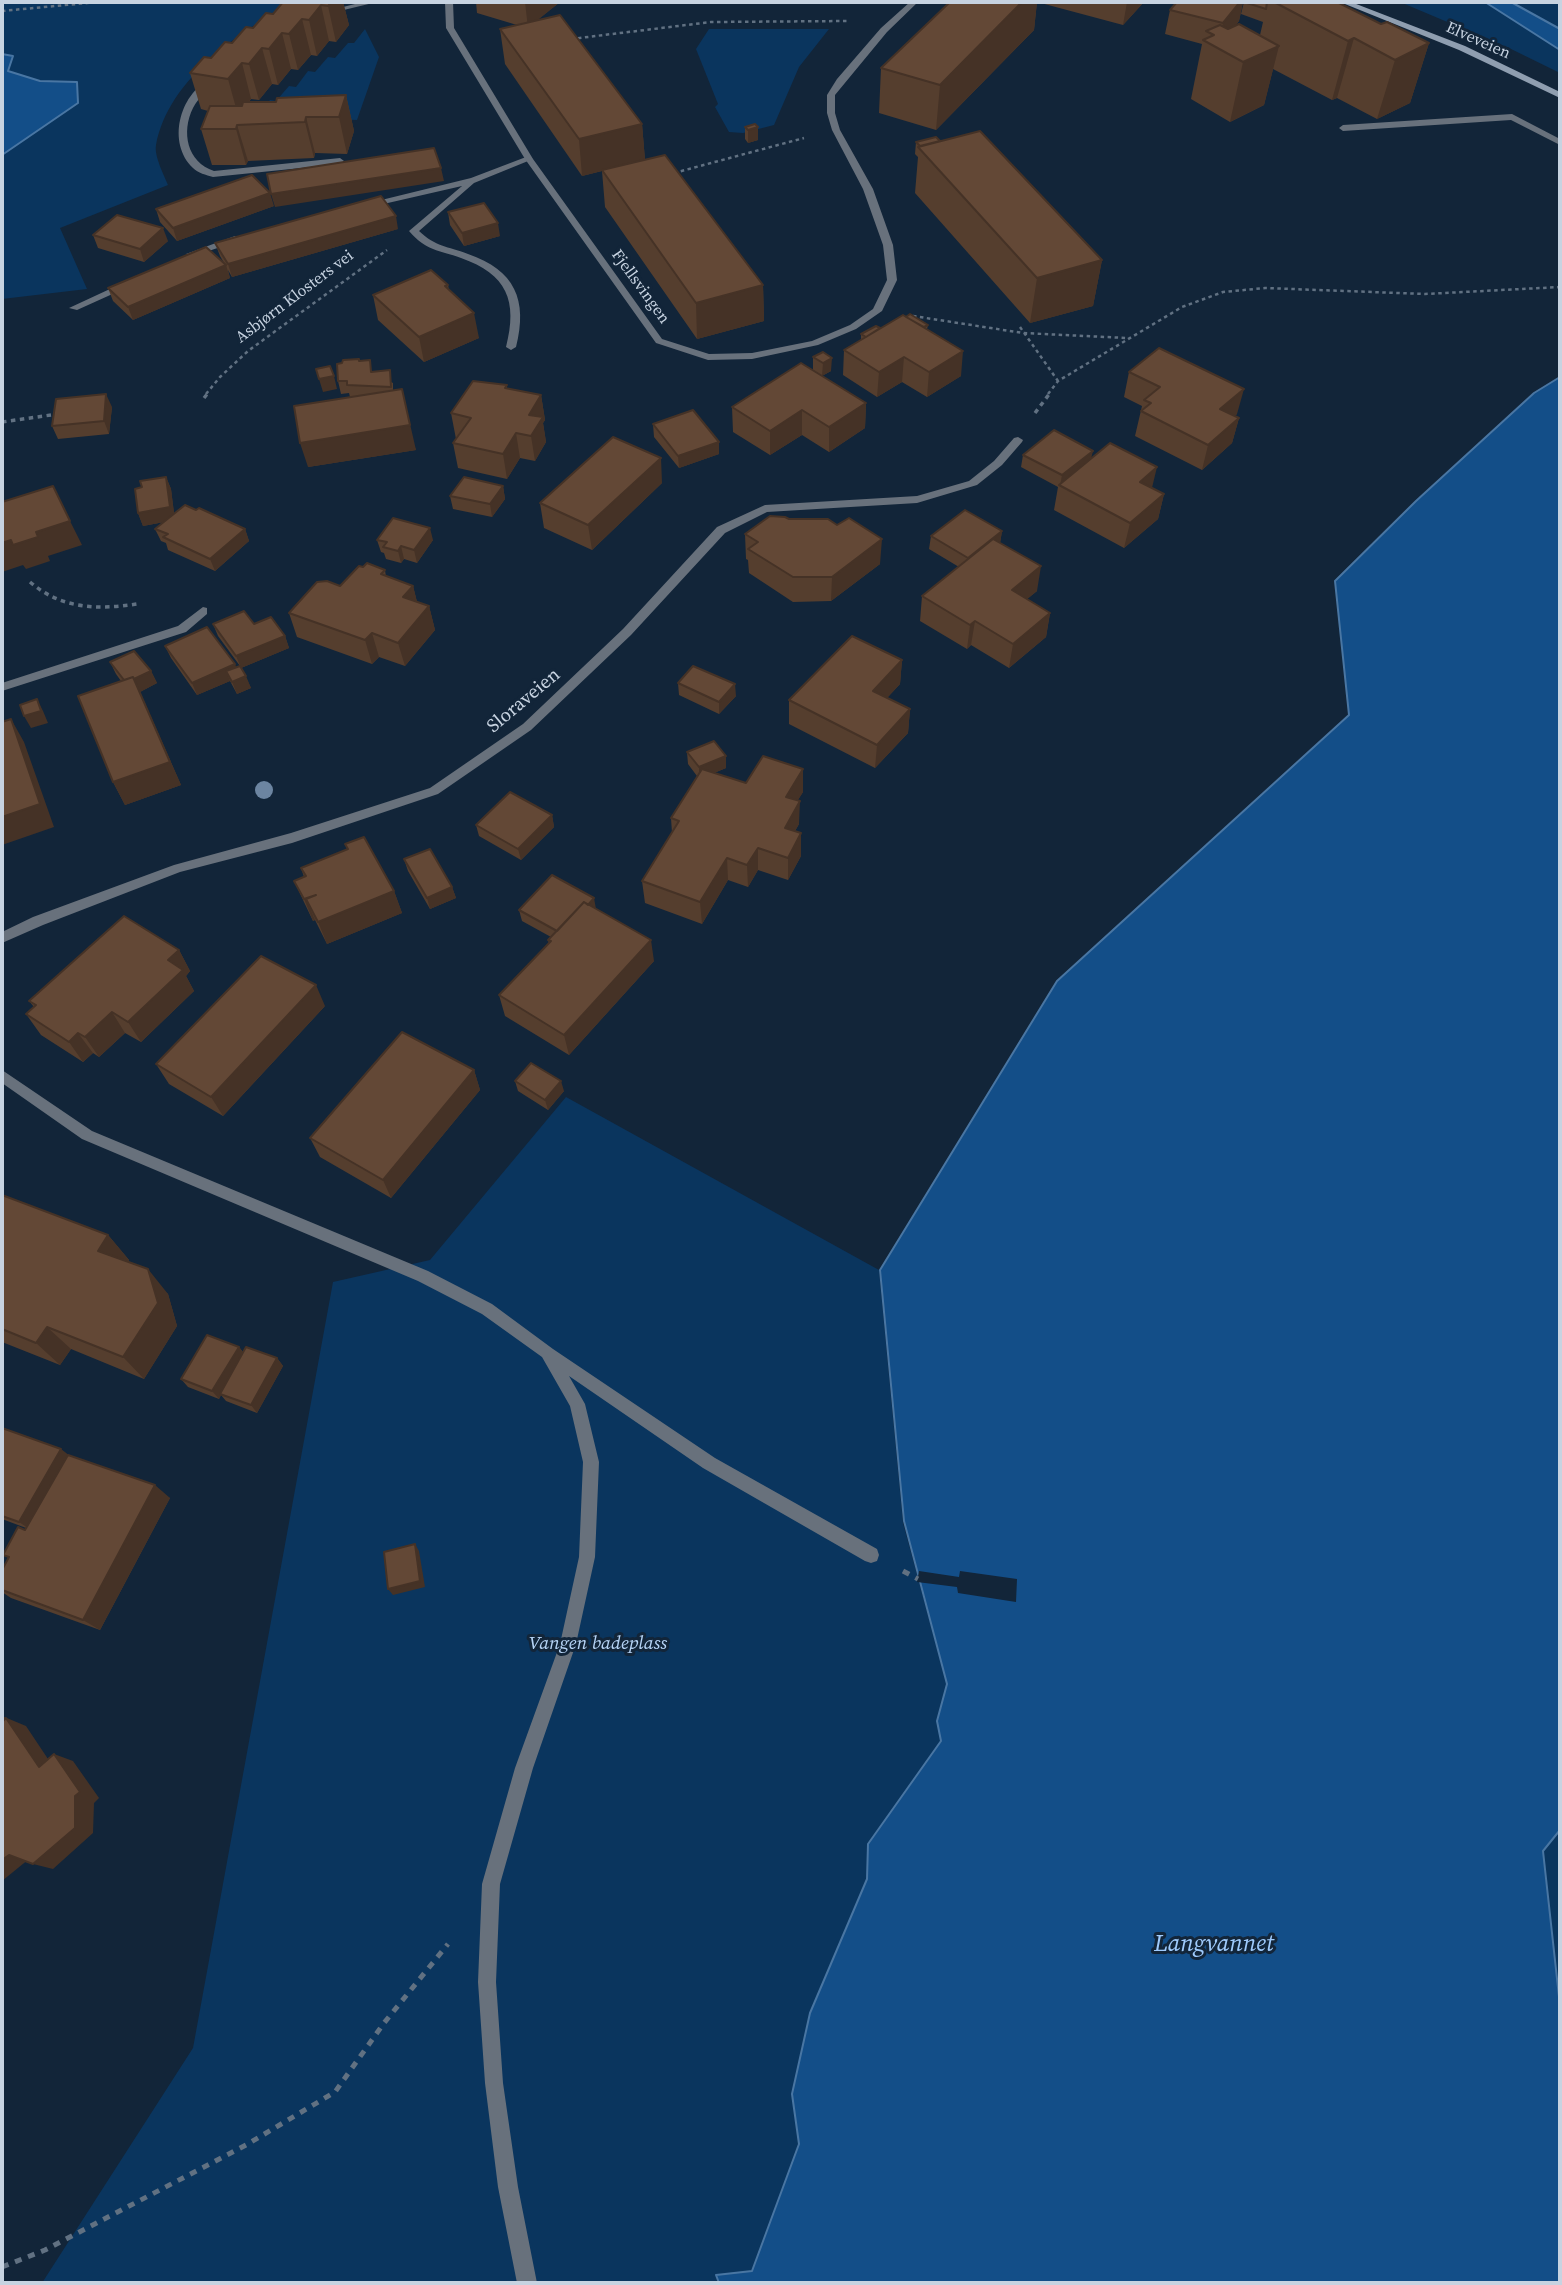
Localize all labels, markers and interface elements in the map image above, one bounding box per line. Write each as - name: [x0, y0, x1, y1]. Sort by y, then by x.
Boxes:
- street label: Elveveien: [1443, 18, 1513, 64]
- street label: Asbjørn Klosters vei: [232, 246, 358, 348]
- street label: Fjellsvingen: [607, 246, 673, 328]
- street label: Sloraveien: [483, 664, 565, 738]
- park label: Vangen badeplass: [529, 1633, 667, 1655]
- water label: Langvannet: [1154, 1931, 1274, 1959]

